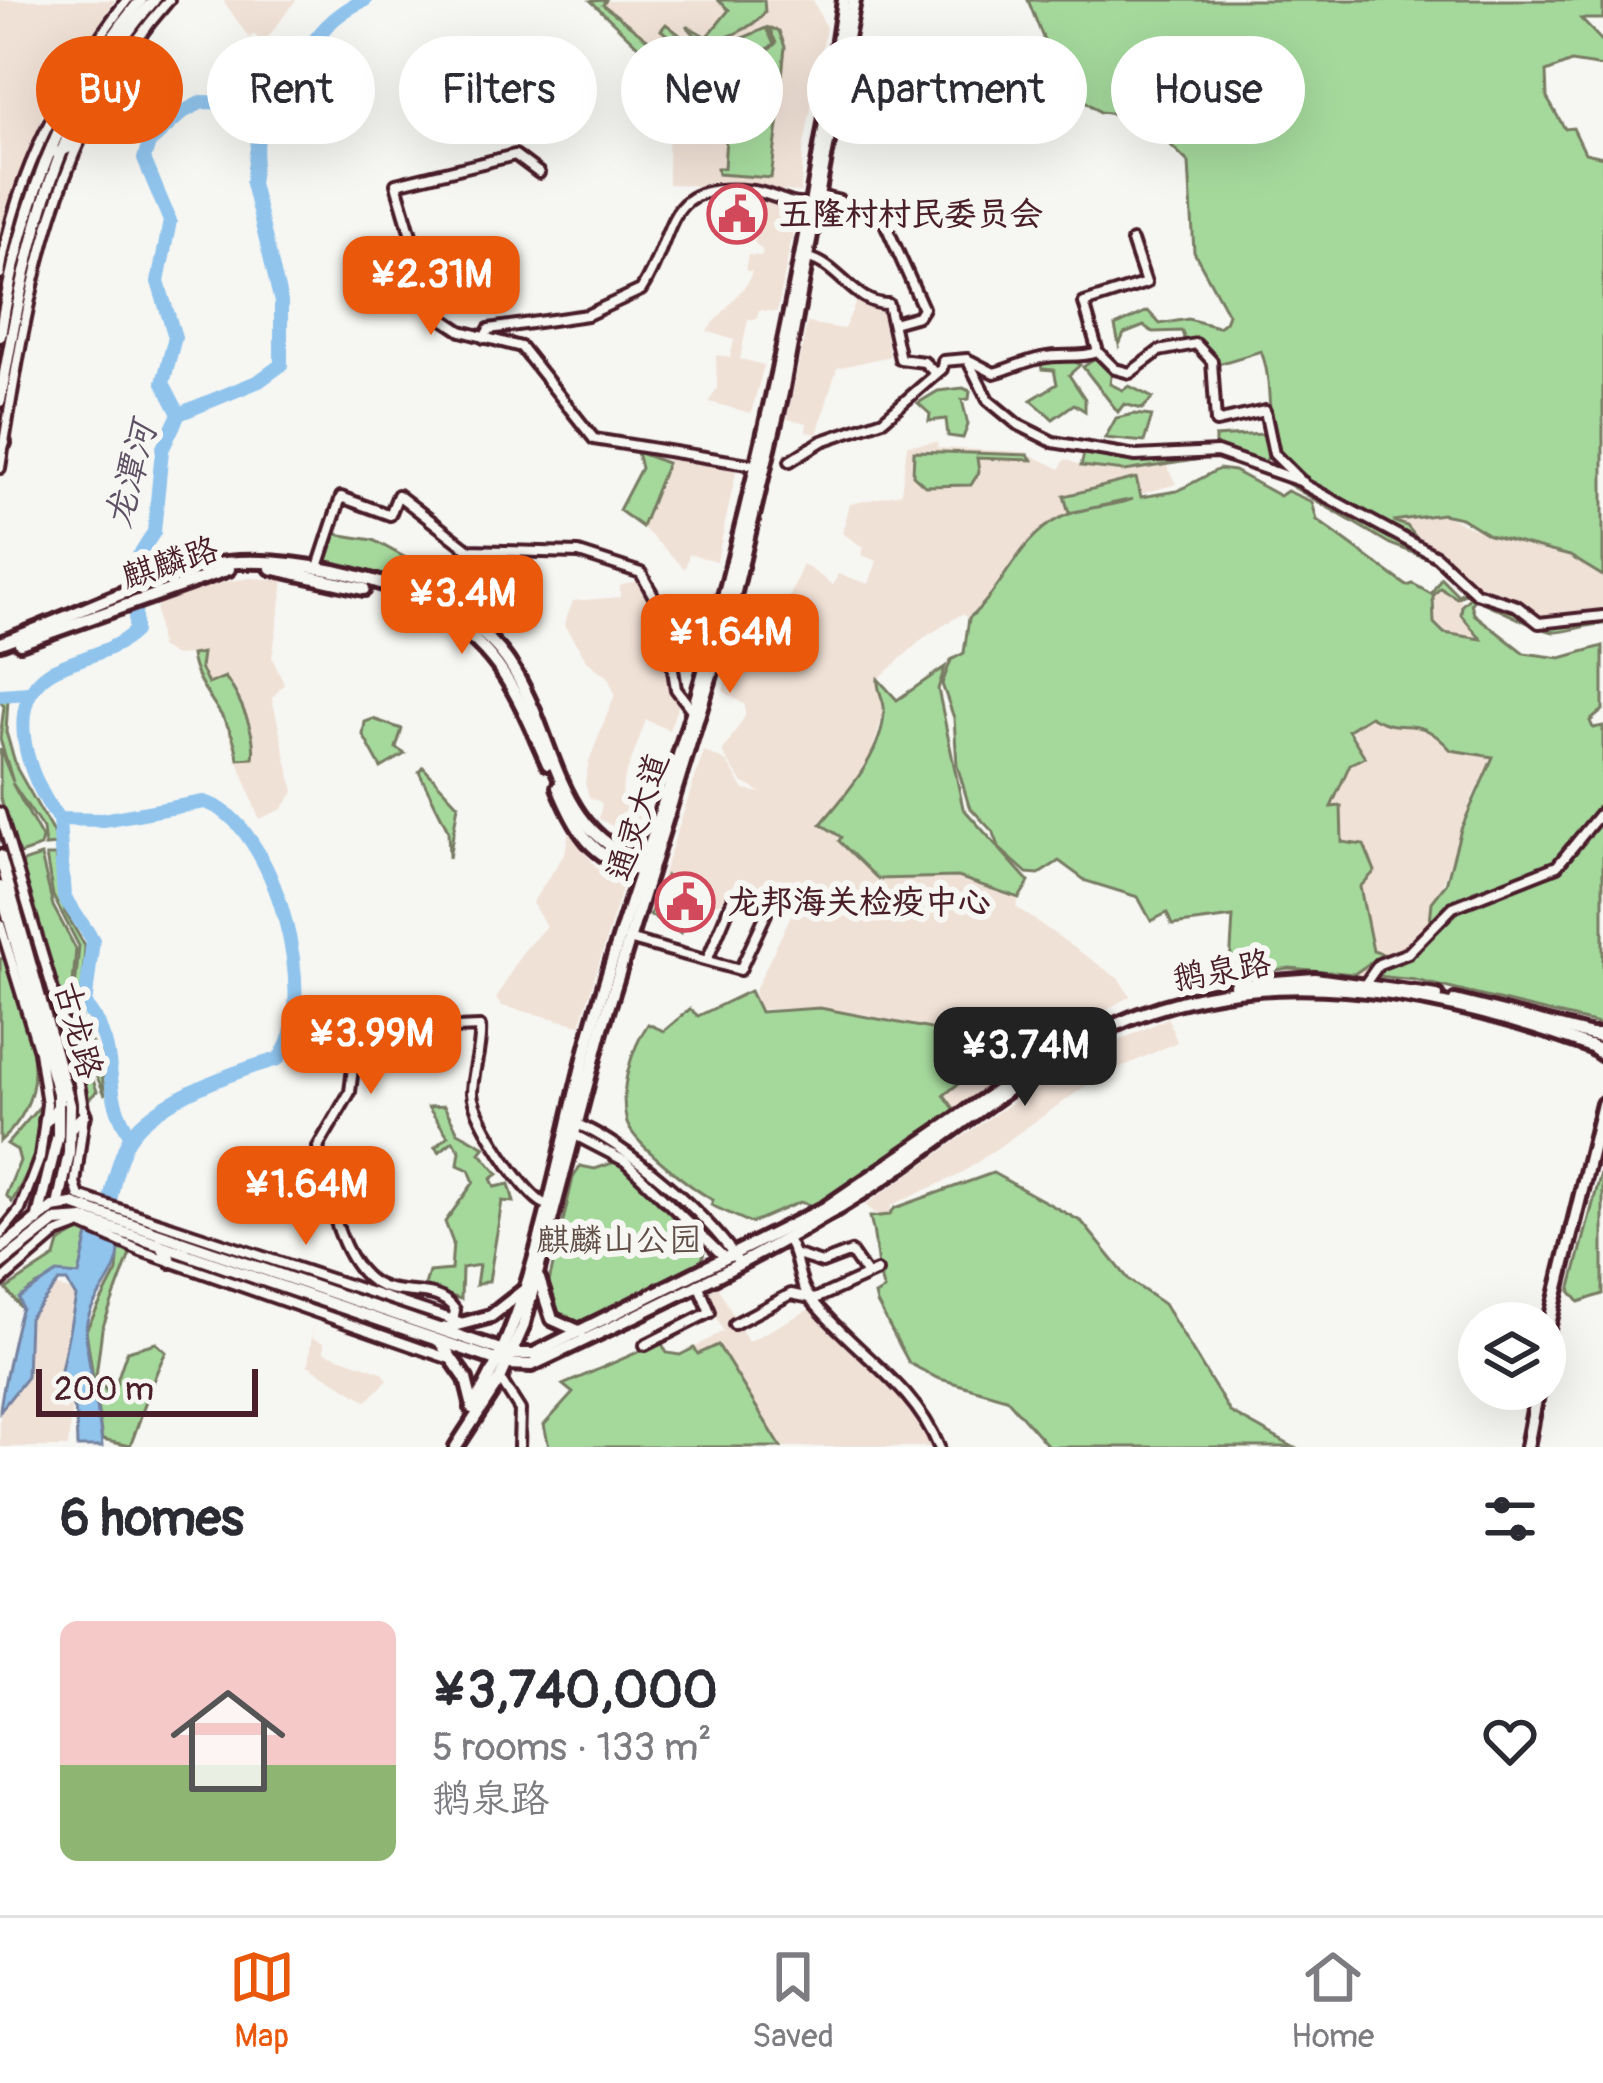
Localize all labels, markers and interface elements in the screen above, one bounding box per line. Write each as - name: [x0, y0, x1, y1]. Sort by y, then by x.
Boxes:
- chip: Buy: [36, 36, 183, 144]
- chip: Rent: [207, 36, 375, 144]
- chip: Filters: [399, 36, 597, 144]
- chip: New: [621, 36, 783, 144]
- chip: Apartment: [807, 36, 1087, 144]
- chip: House: [1111, 36, 1305, 144]
- public building icon: 五隆村村民委员会: [706, 183, 768, 245]
- place label: 五隆村村民委员会: [779, 194, 1043, 235]
- pin: ¥2.31M: [333, 236, 529, 338]
- text: ¥2.31M: [370, 250, 492, 299]
- water label: 龙潭河: [95, 412, 168, 533]
- street label: 麒麟路: [117, 528, 223, 598]
- pin: ¥3.4M: [378, 555, 546, 657]
- text: ¥3.4M: [408, 569, 516, 618]
- pin: ¥1.64M: [632, 594, 828, 696]
- text: ¥1.64M: [668, 608, 792, 657]
- street label: 通灵大道: [598, 748, 678, 886]
- public building icon: 龙邦海关检疫中心: [654, 871, 716, 933]
- place label: 龙邦海关检疫中心: [727, 882, 991, 923]
- street label: 鹅泉路: [1170, 942, 1274, 1000]
- street label: 古龙路: [45, 977, 111, 1083]
- pin: ¥3.99M: [273, 995, 469, 1097]
- pin: ¥3.74M: [927, 1007, 1123, 1109]
- text: ¥3.99M: [308, 1009, 434, 1058]
- text: ¥3.74M: [961, 1021, 1089, 1070]
- pin: ¥1.64M: [208, 1146, 404, 1248]
- text: ¥1.64M: [244, 1160, 368, 1209]
- park label: 麒麟山公园: [537, 1220, 702, 1261]
- map controls: [1458, 1302, 1566, 1410]
- button: layers: [1458, 1302, 1566, 1410]
- scale bar: [36, 1363, 258, 1416]
- text: 200 m: [54, 1369, 154, 1410]
- icon: filters: [1477, 1486, 1543, 1552]
- text: 6 homes: [60, 1487, 244, 1551]
- text: ¥3,740,000: [432, 1659, 718, 1723]
- icon: home: [156, 1669, 300, 1813]
- icon: heart: [1477, 1708, 1543, 1774]
- text: 5 rooms · 133 m²: [432, 1723, 712, 1772]
- text: 鹅泉路: [432, 1775, 549, 1824]
- tab: Map: [229, 1944, 295, 2057]
- tab: Saved: [752, 1944, 834, 2057]
- tab: Home: [1291, 1944, 1374, 2057]

